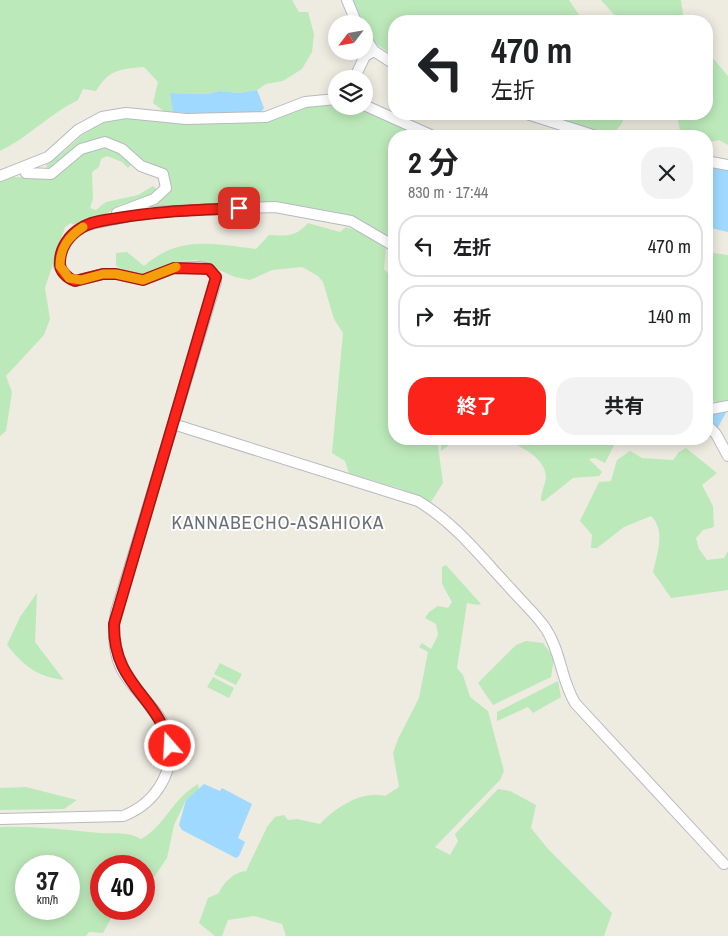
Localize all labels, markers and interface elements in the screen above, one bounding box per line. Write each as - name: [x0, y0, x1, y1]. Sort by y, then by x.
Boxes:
- north arrow: [328, 15, 372, 60]
- map controls: [328, 15, 373, 115]
- text: 470 m: [491, 27, 572, 74]
- icon: left: [408, 35, 473, 100]
- button: layers: [328, 70, 373, 115]
- text: 左折: [491, 75, 535, 105]
- text: 2 分: [408, 142, 459, 182]
- button: close: [641, 147, 693, 199]
- text: 830 m · 17:44: [408, 181, 488, 203]
- pin: [218, 187, 260, 229]
- icon: arrive: [225, 194, 253, 222]
- icon: left: [410, 232, 438, 260]
- text: 470 m: [648, 233, 691, 259]
- text: 左折: [453, 234, 491, 260]
- icon: right: [410, 302, 438, 330]
- text: 140 m: [648, 303, 691, 329]
- text: 右折: [453, 304, 491, 330]
- button: 終了: [408, 377, 546, 435]
- button: 共有: [556, 377, 693, 435]
- district label: KANNABECHO-ASAHIOKA: [172, 509, 384, 535]
- position arrow: [143, 719, 195, 771]
- speed limit sign: 40: [90, 855, 155, 920]
- text: 37: [36, 864, 59, 898]
- text: km/h: [37, 892, 58, 908]

